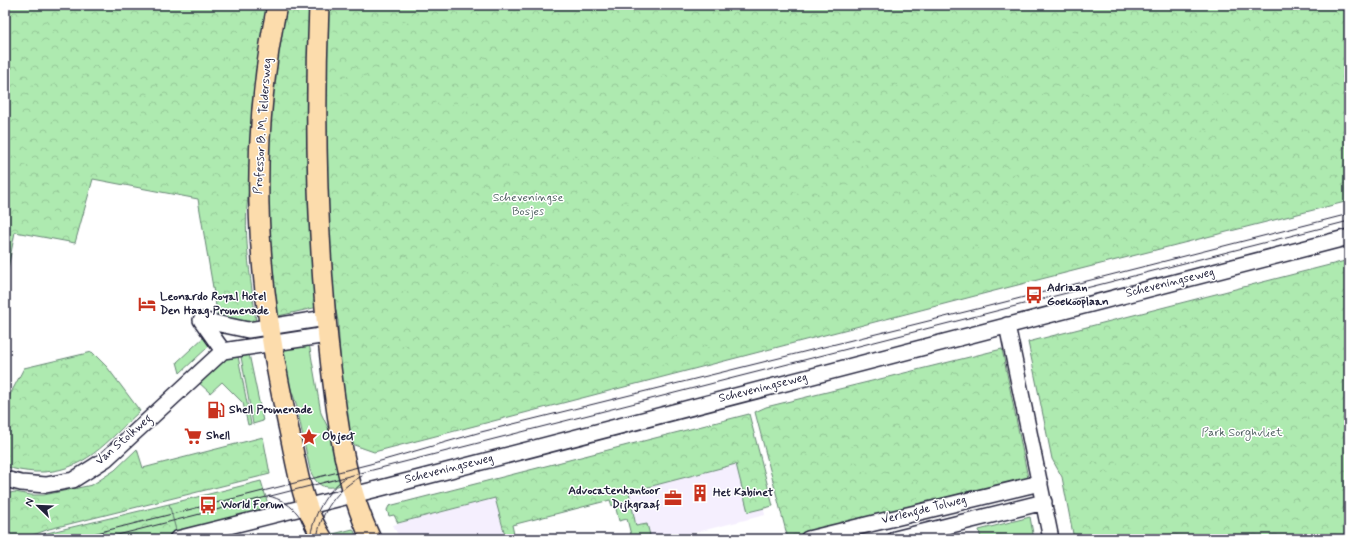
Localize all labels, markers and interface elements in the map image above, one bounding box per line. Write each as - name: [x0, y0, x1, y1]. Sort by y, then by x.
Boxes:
- street label: Professor B. M. Teldersweg: [250, 57, 276, 195]
- park label: Scheveningse Bosjes: [493, 190, 563, 220]
- street label: Scheveningseweg: [1124, 264, 1216, 302]
- place label: Adriaan Goekooplaan: [1047, 280, 1109, 310]
- bus stop icon: Adriaan Goekooplaan: [1024, 285, 1044, 305]
- place label: Leonardo Royal Hotel Den Haag Promenade: [160, 289, 269, 319]
- hotel icon: Leonardo Royal Hotel Den Haag Promenade: [137, 294, 157, 314]
- street label: Scheveningseweg: [717, 369, 809, 407]
- fuel station icon: Shell Promenade: [206, 400, 226, 420]
- place label: Shell Promenade: [229, 402, 313, 418]
- street label: Van Stolkweg: [92, 411, 157, 470]
- park label: Park Sorghvliet: [1201, 425, 1283, 441]
- supermarket icon: Shell: [183, 426, 203, 446]
- place icon: Object: [299, 427, 319, 447]
- place label: Shell: [206, 428, 230, 444]
- place label: Object: [322, 429, 355, 445]
- street label: Scheveningseweg: [403, 450, 495, 488]
- place label: Advocatenkantoor Dijkgraaf: [568, 483, 660, 513]
- building icon: Het Kabinet: [690, 483, 710, 503]
- place label: Het Kabinet: [713, 485, 774, 501]
- north arrow: [18, 486, 58, 526]
- office icon: Advocatenkantoor Dijkgraaf: [663, 488, 683, 508]
- street label: Verlengde Tolweg: [880, 492, 968, 529]
- bus stop icon: World Forum: [198, 495, 218, 515]
- text: N: [22, 496, 38, 509]
- place label: World Forum: [220, 497, 285, 513]

